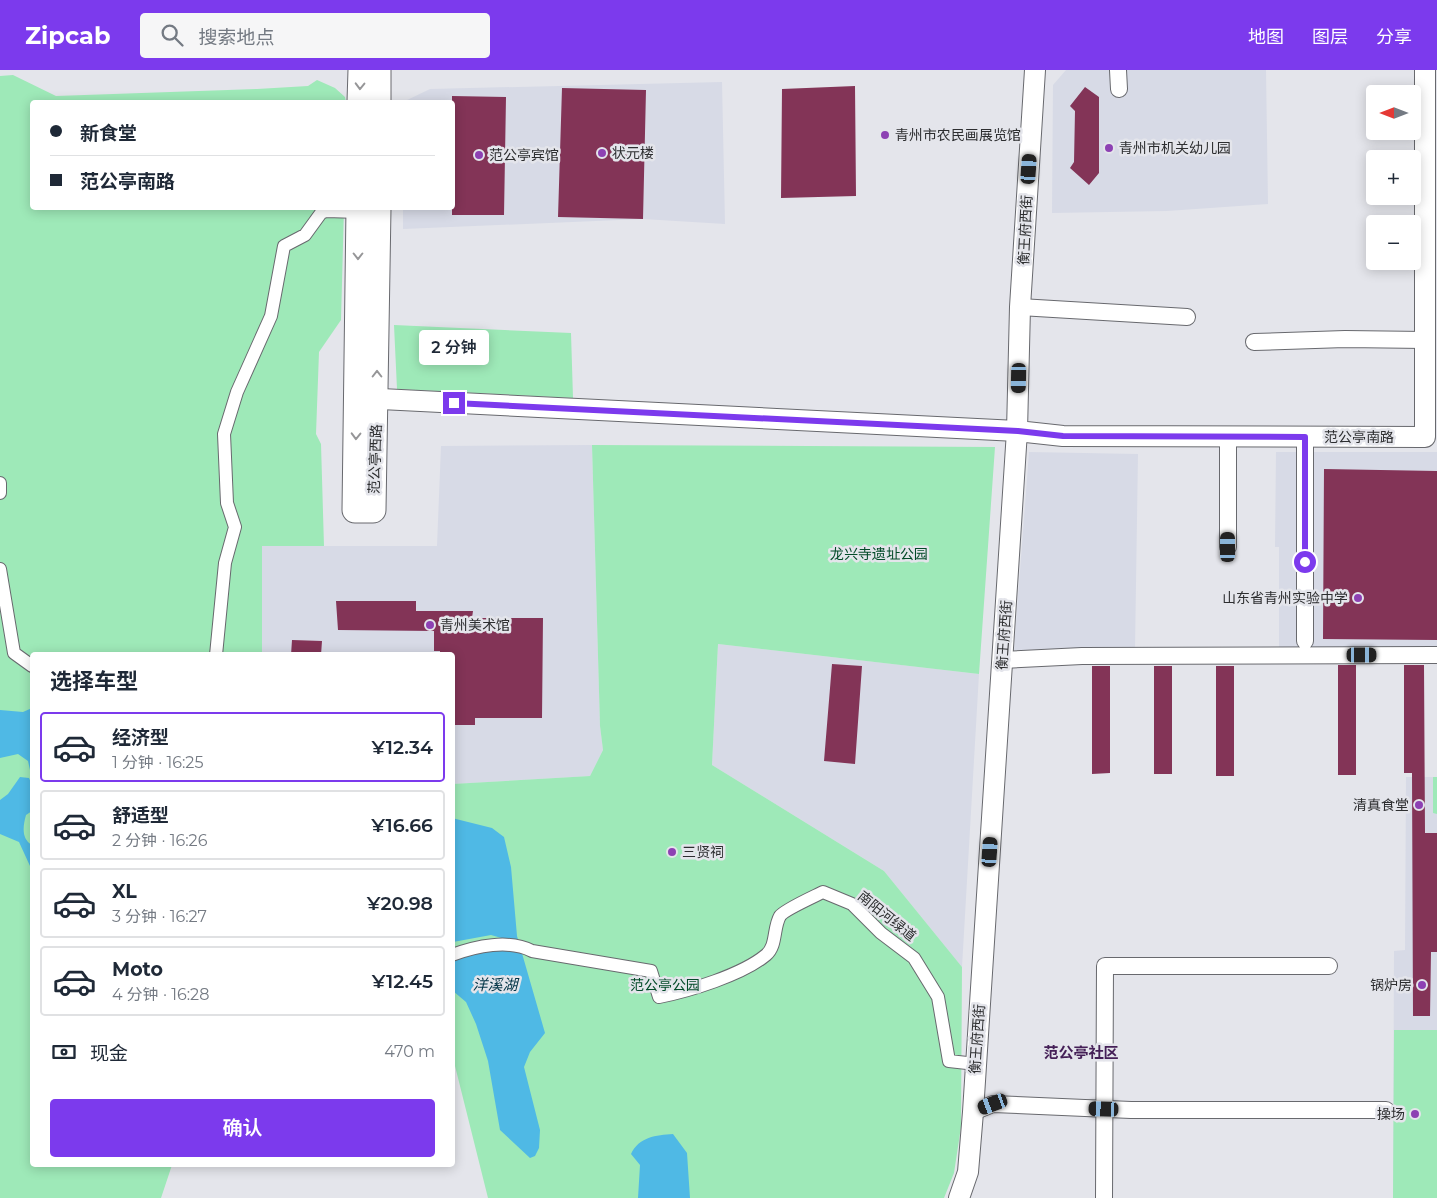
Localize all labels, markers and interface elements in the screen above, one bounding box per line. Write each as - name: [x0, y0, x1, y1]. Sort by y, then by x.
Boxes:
- search box: [140, 13, 490, 58]
- text: Zipcab: [25, 21, 110, 50]
- icon: search: [158, 21, 186, 49]
- text: 搜索地点: [198, 26, 274, 49]
- text: 地图: [1248, 26, 1284, 48]
- text: 图层: [1312, 26, 1348, 48]
- text: 分享: [1376, 26, 1412, 48]
- one-way arrow: [355, 82, 365, 90]
- north arrow: [1366, 85, 1421, 140]
- map controls: [1366, 85, 1421, 270]
- text: 新食堂: [80, 122, 137, 145]
- place label: 青州市农民画展览馆: [895, 126, 1021, 144]
- marker: 青州市农民画展览馆: [879, 129, 891, 141]
- place label: 青州市机关幼儿园: [1119, 139, 1231, 157]
- marker: 青州市机关幼儿园: [1103, 142, 1115, 154]
- place label: 状元楼: [612, 144, 654, 162]
- place label: 范公亭宾馆: [489, 146, 559, 164]
- marker: 状元楼: [596, 147, 608, 159]
- marker: 范公亭宾馆: [473, 149, 485, 161]
- button: +: [1366, 150, 1421, 205]
- car: [1020, 154, 1037, 184]
- text: 范公亭南路: [80, 170, 175, 193]
- street label: 衡王府西街: [1014, 195, 1036, 265]
- button: −: [1366, 215, 1421, 270]
- one-way arrow: [353, 252, 363, 260]
- callout: 2 分钟: [419, 330, 489, 366]
- text: 2 分钟: [431, 338, 477, 357]
- car: [1011, 363, 1026, 393]
- one-way arrow: [372, 369, 382, 377]
- route end: [443, 392, 465, 414]
- street label: 范公亭西路: [365, 424, 385, 494]
- street label: 范公亭南路: [1324, 428, 1394, 446]
- one-way arrow: [351, 432, 361, 440]
- car: [1220, 532, 1235, 562]
- park label: 龙兴寺遗址公园: [830, 545, 928, 563]
- route start: [1294, 551, 1316, 573]
- place label: 山东省青州实验中学: [1222, 589, 1348, 607]
- marker: 山东省青州实验中学: [1352, 592, 1364, 604]
- street label: 衡王府西街: [993, 599, 1015, 671]
- place label: 青州美术馆: [440, 616, 510, 634]
- marker: 青州美术馆: [424, 619, 436, 631]
- car: [1347, 648, 1377, 663]
- text: 选择车型: [50, 668, 138, 695]
- icon: car: [52, 725, 97, 770]
- text: 经济型: [112, 726, 169, 749]
- text: ¥12.34: [371, 736, 433, 759]
- text: 1 分钟 · 16:25: [112, 753, 203, 772]
- place label: 清真食堂: [1353, 796, 1409, 814]
- marker: 清真食堂: [1413, 799, 1425, 811]
- icon: car: [52, 803, 97, 848]
- text: 舒适型: [112, 804, 169, 827]
- text: ¥16.66: [371, 814, 433, 837]
- text: 2 分钟 · 16:26: [112, 831, 207, 850]
- car: [981, 837, 998, 867]
- place label: 三贤祠: [682, 843, 724, 861]
- marker: 三贤祠: [666, 846, 678, 858]
- text: XL: [112, 880, 137, 903]
- icon: car: [52, 881, 97, 926]
- street label: 南阳河绿道: [854, 887, 920, 945]
- text: ¥20.98: [367, 892, 433, 915]
- text: 3 分钟 · 16:27: [112, 907, 207, 926]
- text: Moto: [112, 958, 163, 981]
- icon: car: [52, 959, 97, 1004]
- text: ¥12.45: [372, 970, 433, 993]
- water label: 洋溪湖: [472, 975, 519, 994]
- park label: 范公亭公园: [630, 976, 700, 994]
- place label: 锅炉房: [1370, 976, 1412, 994]
- marker: 锅炉房: [1416, 979, 1428, 991]
- text: 4 分钟 · 16:28: [112, 985, 209, 1004]
- street label: 衡王府西街: [966, 1003, 988, 1075]
- icon: cash: [50, 1038, 78, 1066]
- text: 现金: [90, 1042, 128, 1065]
- text: 470 m: [384, 1042, 435, 1061]
- district label: 范公亭社区: [1043, 1043, 1119, 1062]
- car: [976, 1092, 1009, 1116]
- button: 确认: [50, 1099, 435, 1157]
- car: [1088, 1101, 1119, 1117]
- place label: 操场: [1377, 1105, 1405, 1123]
- marker: 操场: [1409, 1108, 1421, 1120]

